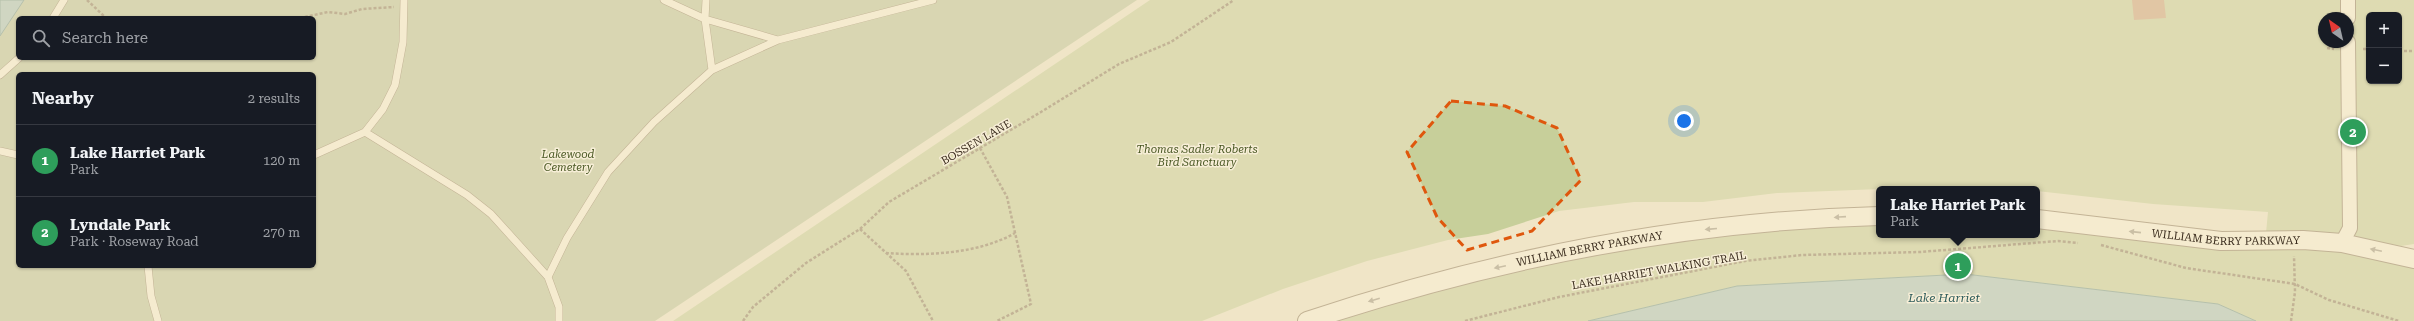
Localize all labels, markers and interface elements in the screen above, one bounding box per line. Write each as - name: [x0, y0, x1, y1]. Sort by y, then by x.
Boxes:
- north arrow: [2318, 12, 2354, 48]
- map controls: [2366, 12, 2402, 84]
- button: +: [2366, 12, 2402, 48]
- search box: [16, 16, 316, 60]
- icon: search: [30, 27, 52, 49]
- text: Search here: [62, 29, 148, 47]
- button: −: [2366, 48, 2402, 84]
- text: Nearby: [32, 88, 94, 108]
- text: 2 results: [248, 91, 300, 106]
- your location: [1674, 111, 1694, 131]
- street label: BOSSEN LANE: [939, 117, 1014, 168]
- pin: 2: [2340, 117, 2366, 147]
- park label: Thomas Sadler Roberts Bird Sanctuary: [1136, 143, 1258, 169]
- text: Lake Harriet Park: [70, 144, 205, 162]
- park label: Lakewood Cemetery: [541, 148, 595, 174]
- text: 1: [41, 153, 49, 168]
- text: 120 m: [263, 153, 300, 168]
- text: Park: [70, 162, 99, 177]
- popup: [1876, 186, 2040, 238]
- text: Lake Harriet Park: [1890, 196, 2026, 214]
- one-way arrow: [1833, 214, 1846, 220]
- text: Park: [1890, 214, 1919, 229]
- text: Lyndale Park: [70, 216, 171, 234]
- text: 2: [41, 225, 49, 240]
- text: 270 m: [263, 225, 300, 240]
- one-way arrow: [1705, 226, 1717, 233]
- street label: WILLIAM BERRY PARKWAY: [2151, 227, 2301, 248]
- street label: WILLIAM BERRY PARKWAY: [1515, 229, 1664, 269]
- one-way arrow: [2129, 229, 2141, 236]
- text: Park · Roseway Road: [70, 234, 199, 249]
- one-way arrow: [2370, 246, 2382, 252]
- street label: LAKE HARRIET WALKING TRAIL: [1571, 249, 1748, 292]
- pin: 1: [1945, 251, 1971, 281]
- one-way arrow: [1494, 264, 1506, 270]
- water label: Lake Harriet: [1907, 291, 1980, 305]
- one-way arrow: [1368, 297, 1380, 303]

